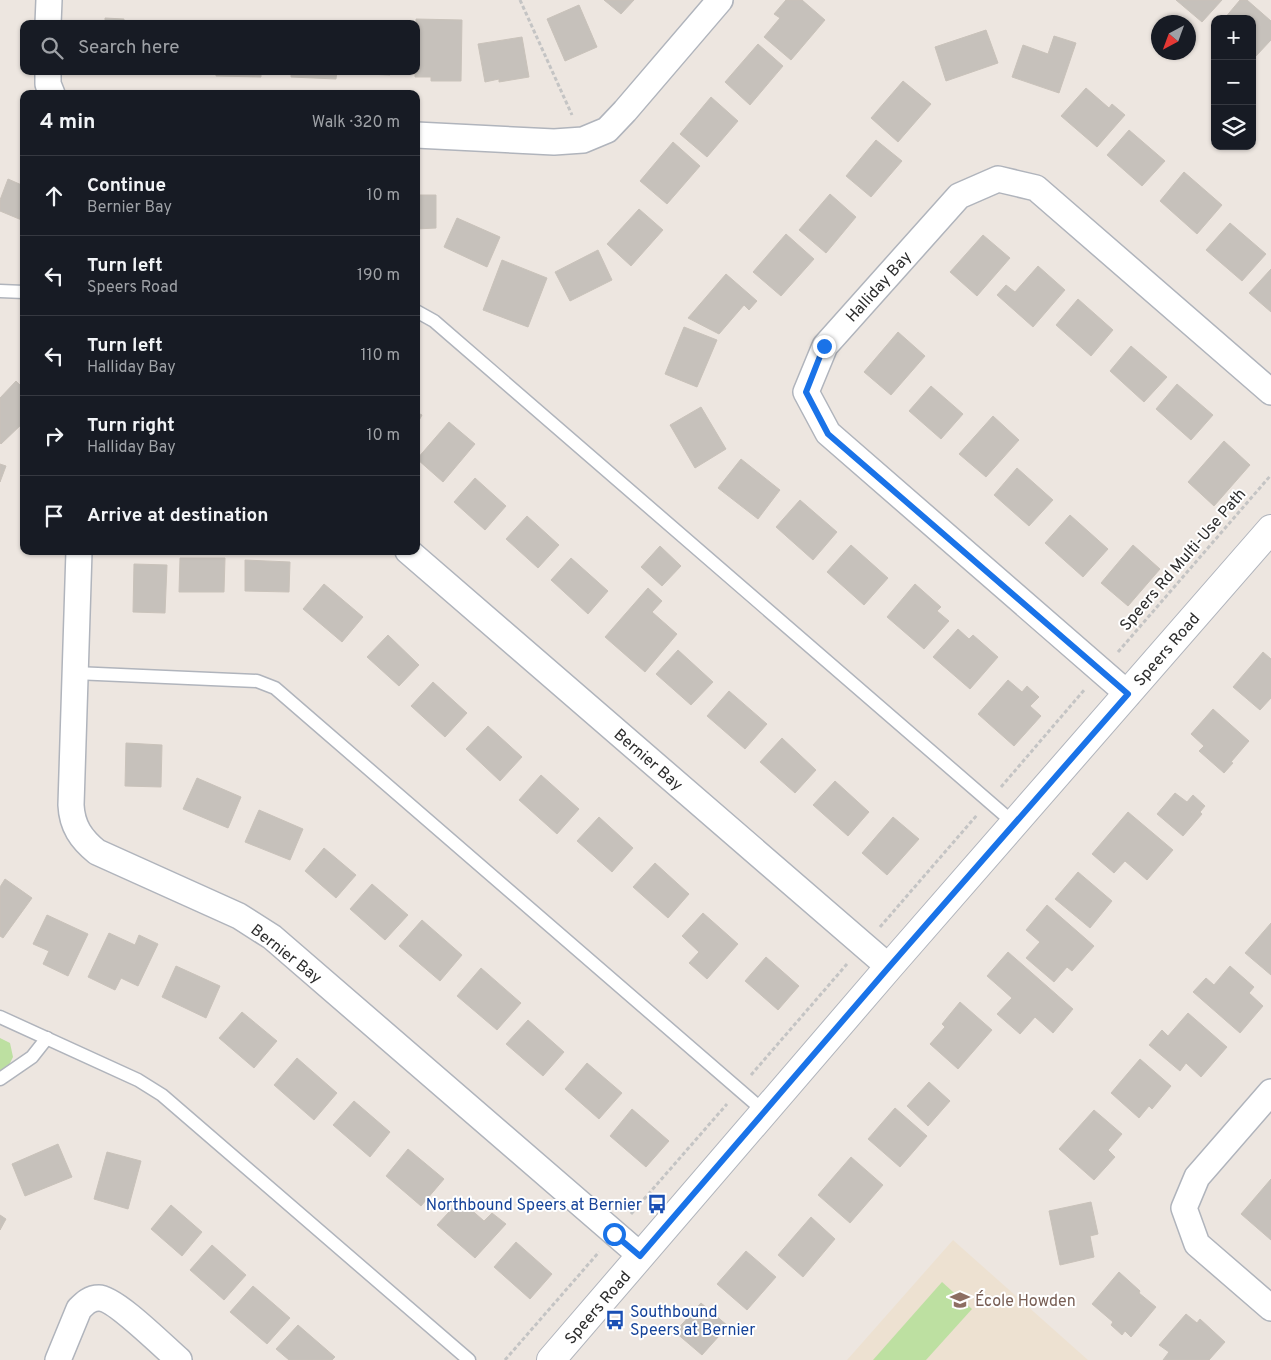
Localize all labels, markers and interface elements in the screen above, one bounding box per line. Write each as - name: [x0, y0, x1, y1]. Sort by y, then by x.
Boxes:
- north arrow: [1151, 15, 1196, 60]
- map controls: [1211, 15, 1256, 150]
- button: +: [1211, 15, 1256, 60]
- search box: [20, 20, 420, 75]
- icon: search: [38, 34, 66, 62]
- text: Search here: [78, 36, 180, 60]
- button: −: [1211, 60, 1256, 105]
- button: layers: [1211, 105, 1256, 150]
- text: 4 min: [40, 109, 96, 136]
- text: Walk · 320 m: [312, 113, 400, 133]
- text: Continue: [87, 174, 166, 198]
- icon: ahead: [40, 182, 68, 210]
- text: 10 m: [366, 186, 400, 206]
- text: Bernier Bay: [87, 198, 172, 218]
- street label: Halliday Bay: [842, 248, 917, 327]
- text: Turn left: [87, 254, 163, 278]
- icon: left: [40, 262, 68, 290]
- text: 190 m: [357, 266, 400, 286]
- text: Speers Road: [87, 278, 178, 298]
- text: Turn left: [87, 334, 163, 358]
- route end: [813, 335, 836, 358]
- icon: left: [40, 342, 68, 370]
- text: 110 m: [360, 346, 400, 366]
- text: Halliday Bay: [87, 358, 176, 378]
- text: Turn right: [87, 414, 175, 438]
- icon: right: [40, 422, 68, 450]
- text: 10 m: [366, 426, 400, 446]
- text: Halliday Bay: [87, 438, 176, 458]
- street label: Speers Rd Multi-Use Path: [1116, 485, 1251, 636]
- icon: arrive: [40, 502, 68, 530]
- text: Arrive at destination: [87, 504, 268, 528]
- street label: Speers Road: [1130, 609, 1205, 691]
- street label: Bernier Bay: [609, 725, 686, 796]
- street label: Bernier Bay: [246, 921, 325, 989]
- bus stop icon: Northbound Speers at Bernier: [646, 1193, 668, 1215]
- place label: Northbound Speers at Bernier: [426, 1196, 642, 1216]
- route start: [603, 1223, 626, 1246]
- street label: Speers Road: [561, 1267, 636, 1349]
- school or university icon: École Howden: [949, 1289, 971, 1311]
- place label: École Howden: [975, 1290, 1076, 1312]
- place label: Southbound Speers at Bernier: [630, 1303, 755, 1341]
- bus stop icon: Southbound Speers at Bernier: [604, 1309, 626, 1331]

